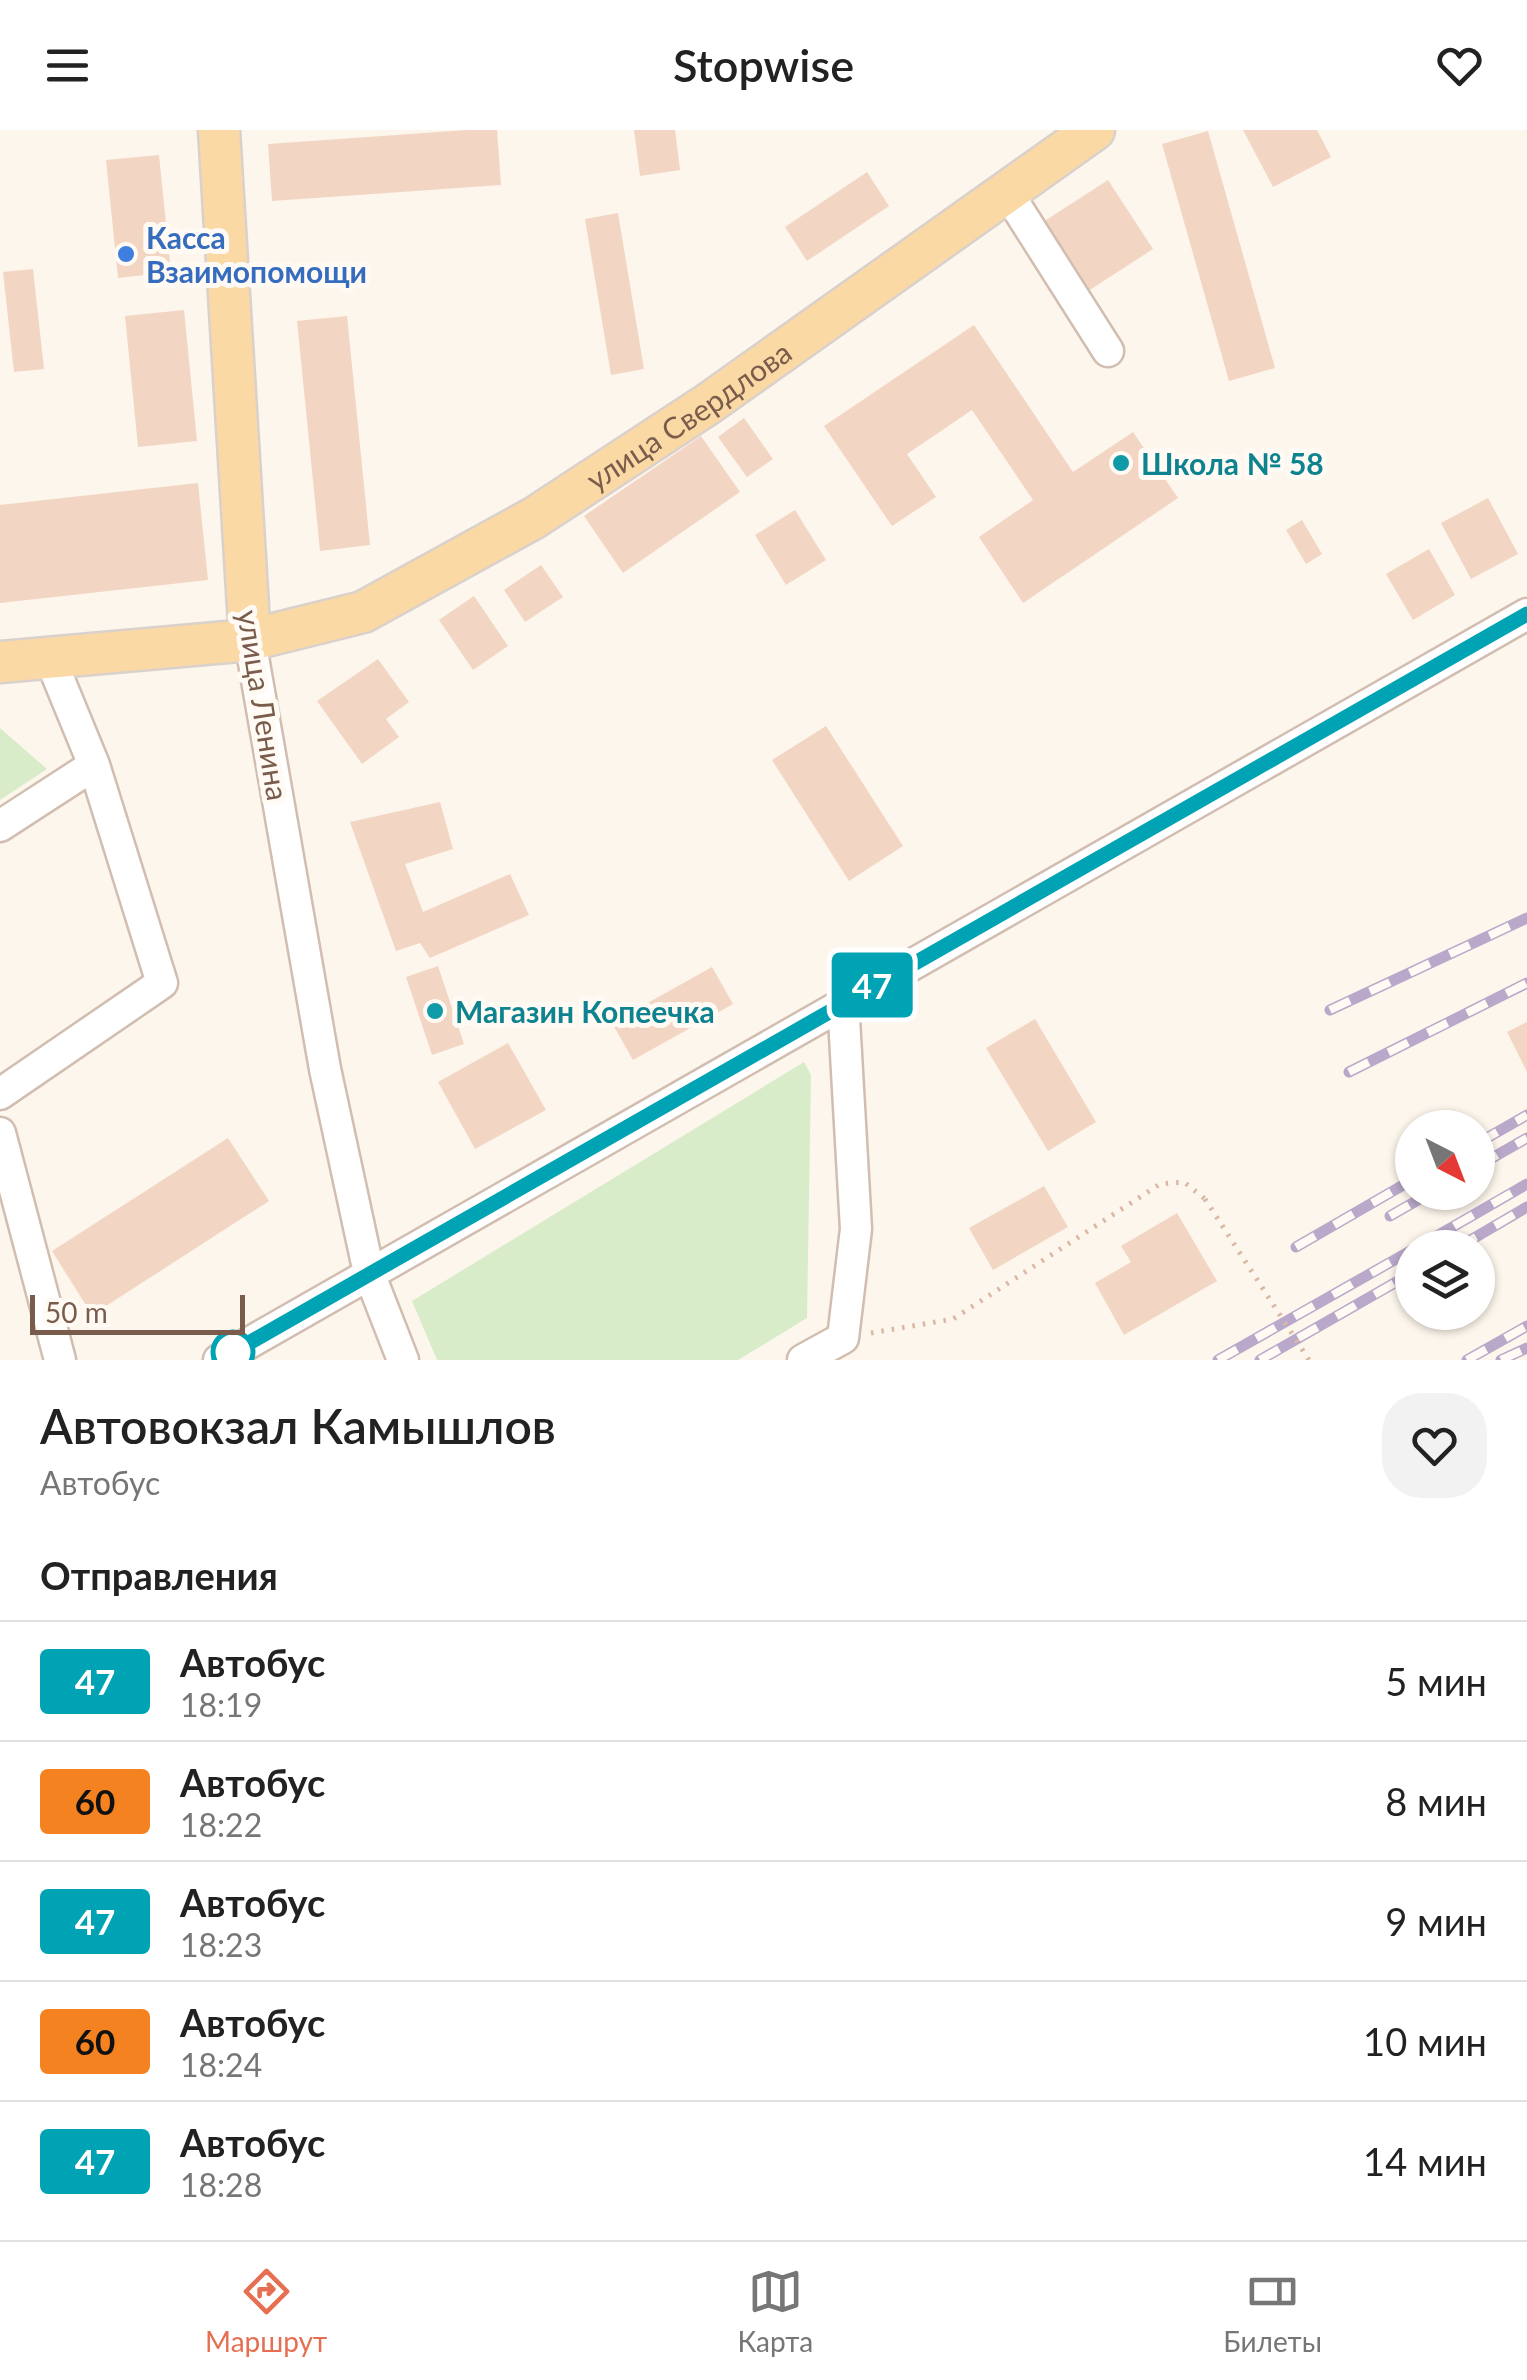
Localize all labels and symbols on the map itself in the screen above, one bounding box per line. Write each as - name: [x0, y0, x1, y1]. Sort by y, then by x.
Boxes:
- place label: Касса Взаимопомощи: [146, 219, 367, 289]
- marker: Касса Взаимопомощи: [115, 243, 137, 265]
- street label: улица Свердлова: [579, 333, 798, 497]
- place label: Школа № 58: [1141, 445, 1324, 481]
- marker: Школа № 58: [1110, 452, 1132, 474]
- street label: улица Ленина: [231, 607, 297, 803]
- line badge: 47: [827, 952, 917, 1018]
- place label: Магазин Копеечка: [455, 993, 715, 1029]
- marker: Магазин Копеечка: [424, 1000, 446, 1022]
- north arrow: [1395, 1110, 1495, 1210]
- scale bar: [30, 1290, 245, 1334]
- unlabelled marker: [212, 1331, 254, 1373]

